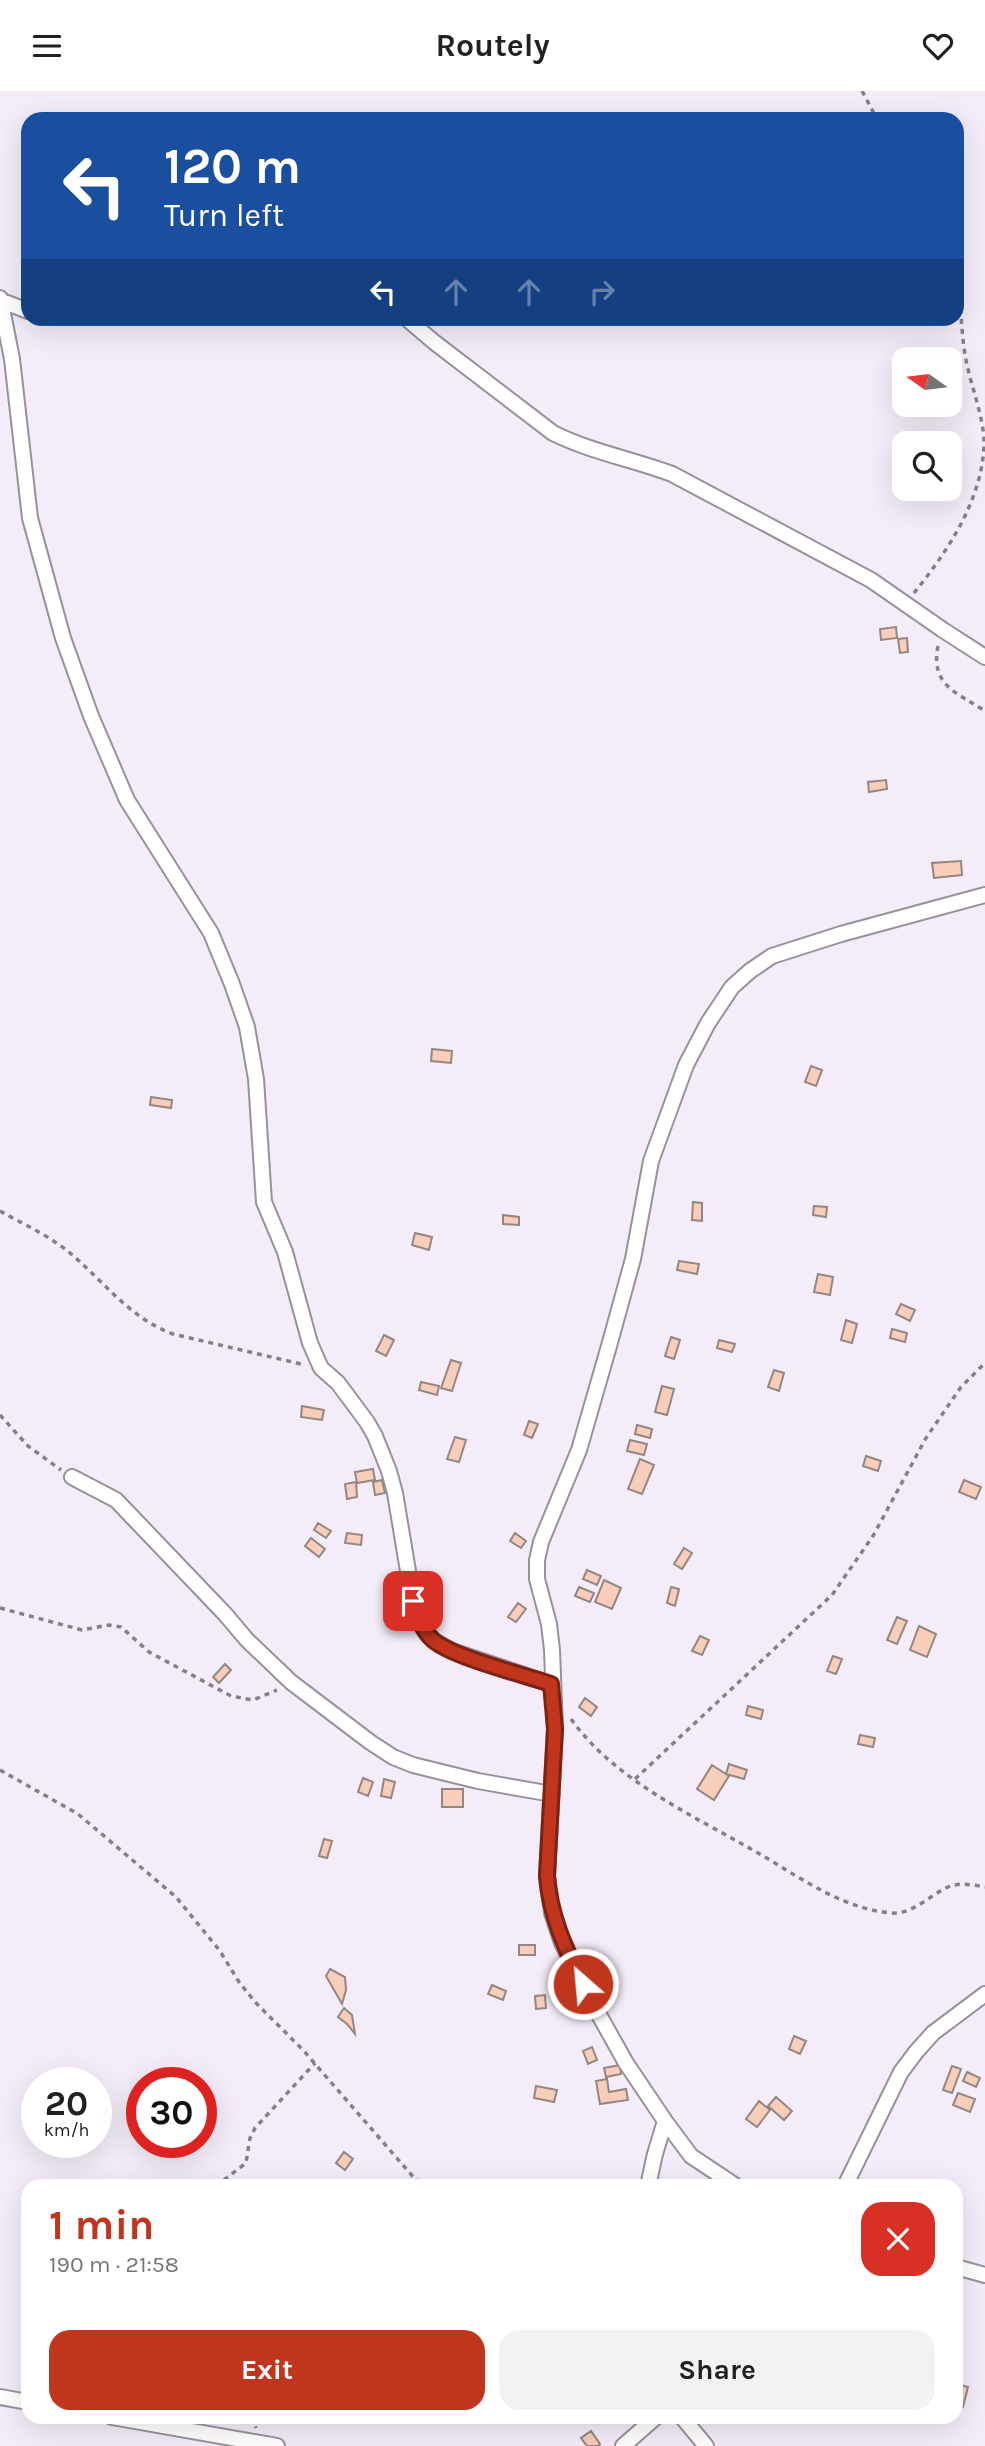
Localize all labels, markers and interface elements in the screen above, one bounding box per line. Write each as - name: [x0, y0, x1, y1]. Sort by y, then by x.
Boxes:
- icon: menu: [28, 27, 66, 65]
- text: Routely: [435, 27, 550, 64]
- icon: heart: [919, 27, 957, 65]
- text: 120 m: [164, 138, 301, 195]
- icon: left: [49, 140, 140, 231]
- text: Turn left: [164, 197, 284, 234]
- icon: left: [364, 273, 402, 311]
- icon: ahead: [437, 273, 475, 311]
- icon: ahead: [510, 273, 548, 311]
- icon: right: [583, 273, 621, 311]
- north arrow: [892, 347, 962, 417]
- map controls: [892, 347, 962, 501]
- button: search: [892, 431, 962, 501]
- pin: [383, 1571, 443, 1631]
- icon: arrive: [394, 1582, 432, 1620]
- position arrow: [546, 1947, 620, 2021]
- speed limit sign: 30: [126, 2067, 217, 2158]
- text: 20: [45, 2083, 88, 2124]
- text: km/h: [44, 2119, 89, 2141]
- text: 1 min: [49, 2200, 154, 2250]
- button: close: [861, 2202, 935, 2276]
- text: 190 m · 21:58: [49, 2251, 179, 2278]
- button: Exit: [49, 2330, 485, 2410]
- button: Share: [499, 2330, 935, 2410]

